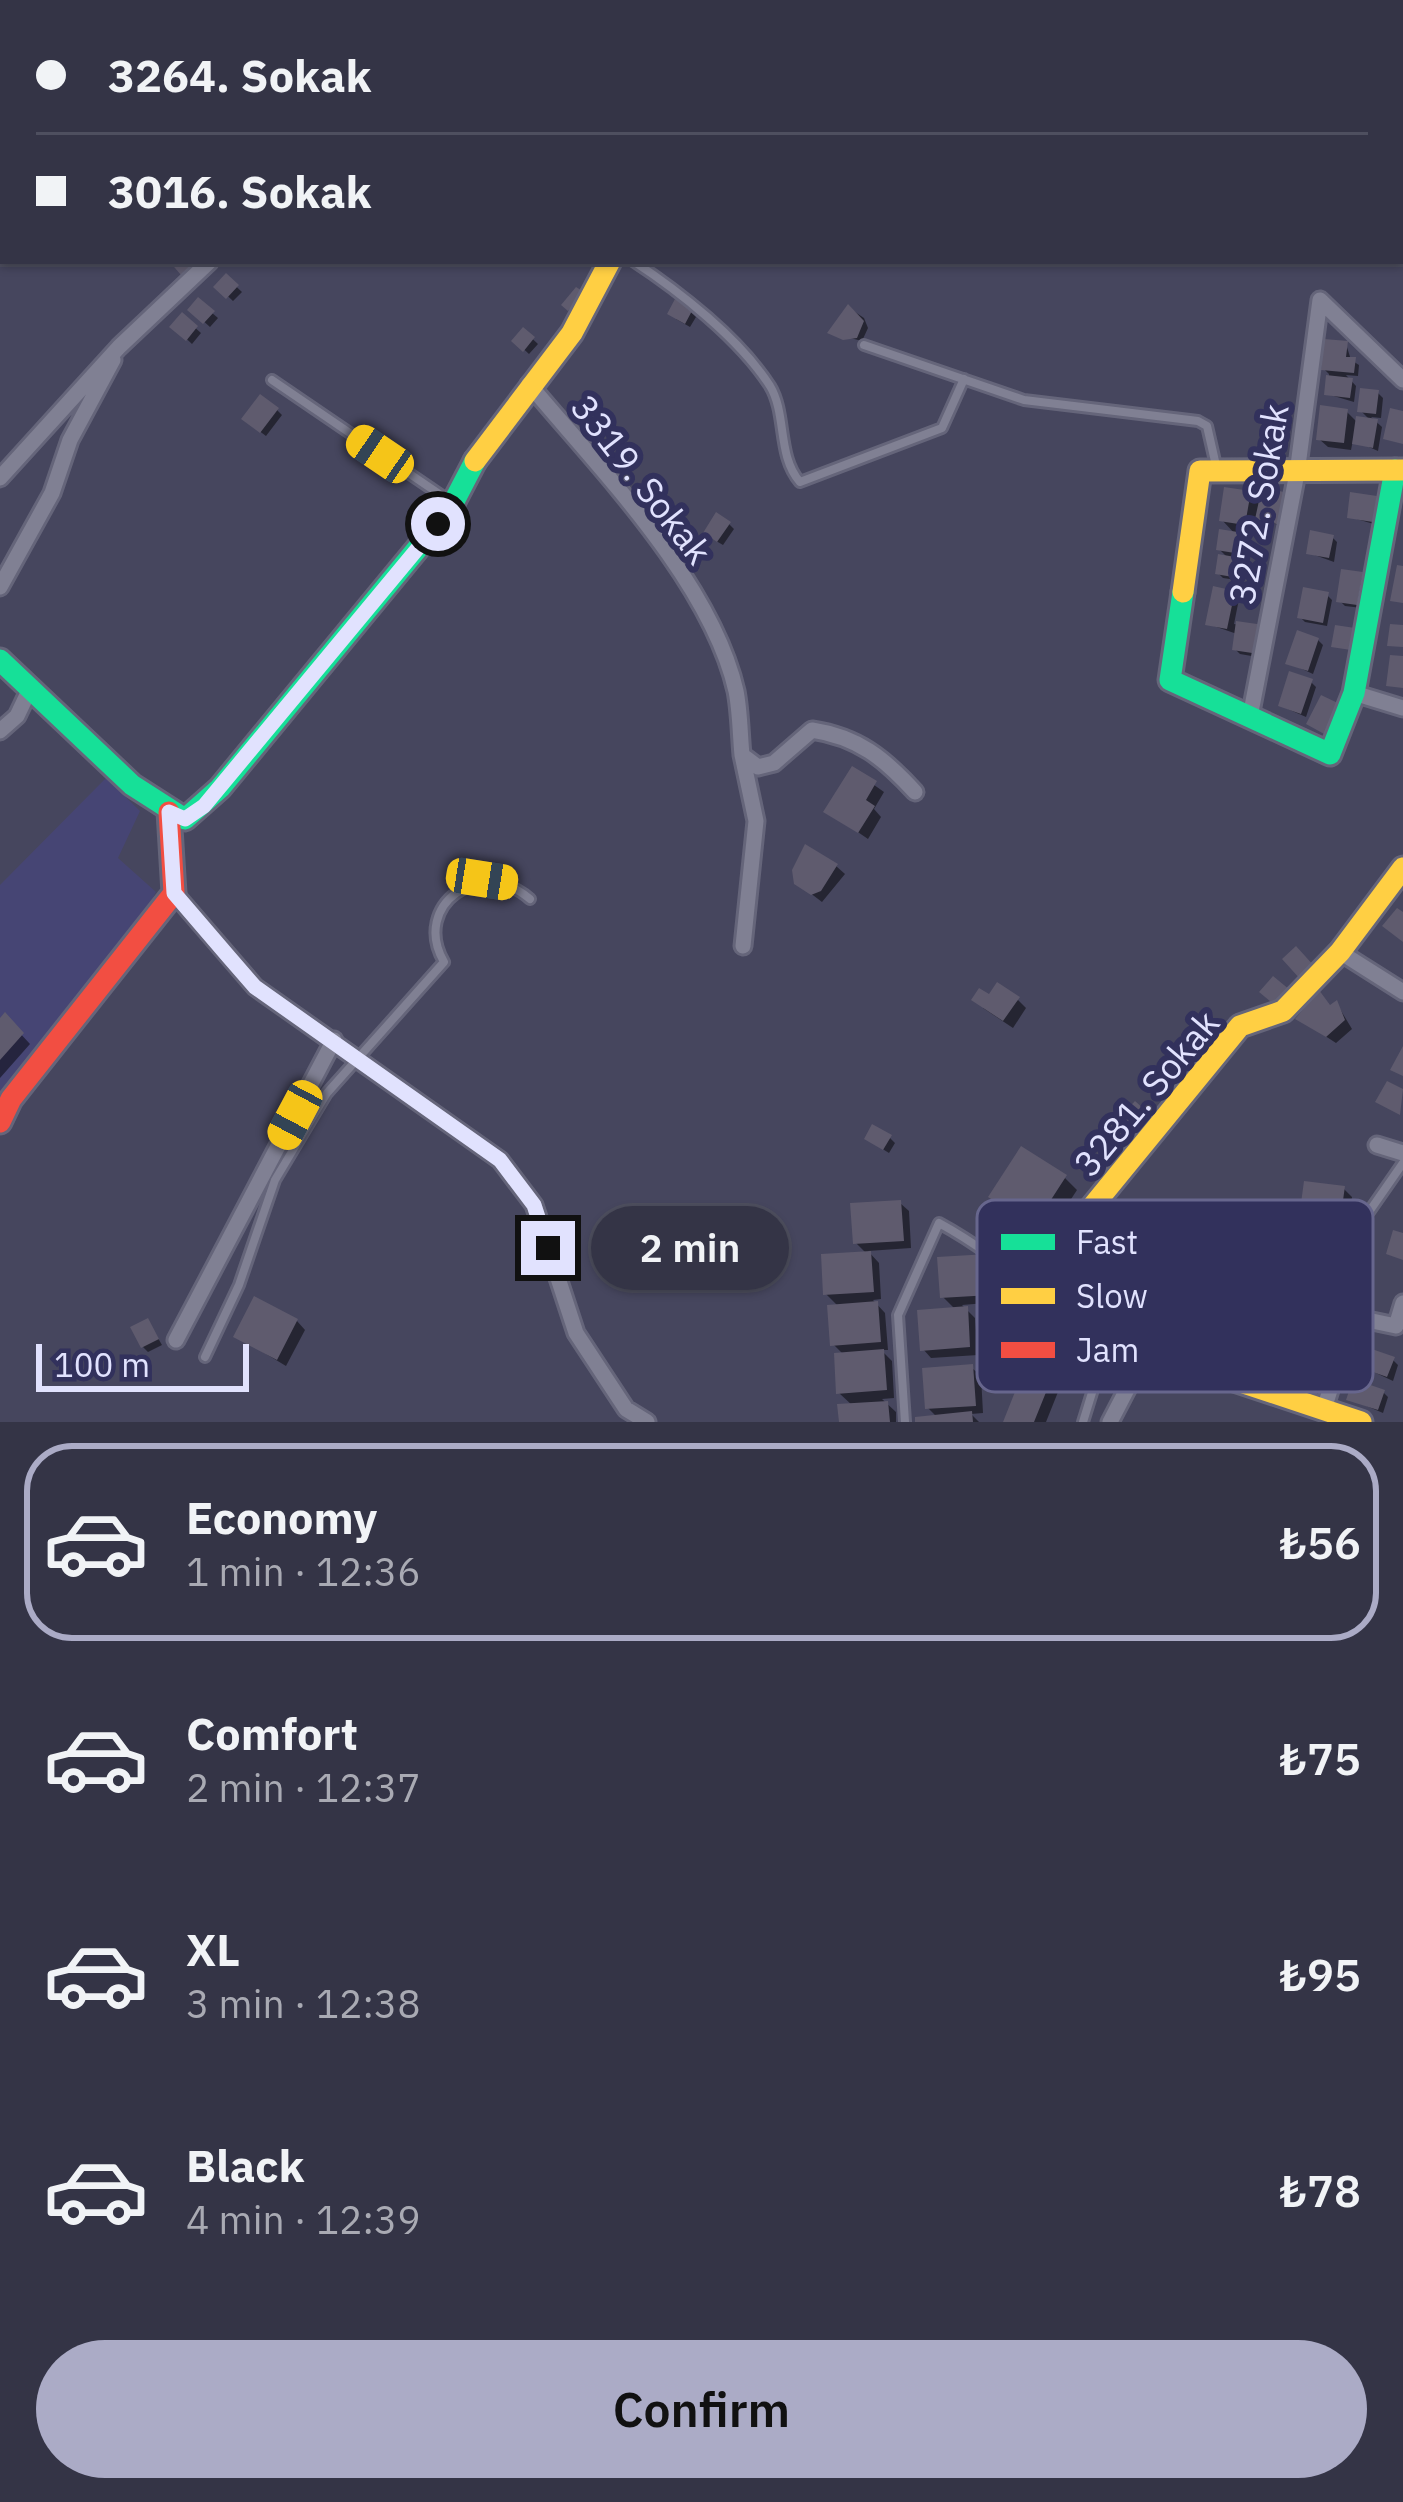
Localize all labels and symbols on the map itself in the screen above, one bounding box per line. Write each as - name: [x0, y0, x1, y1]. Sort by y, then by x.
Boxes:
- street label: 3319. Sokak: [561, 385, 723, 573]
- street label: 3272. Sokak: [1217, 400, 1299, 608]
- car: [340, 419, 420, 489]
- route start: [411, 497, 465, 551]
- car: [444, 856, 520, 902]
- street label: 3281. Sokak: [1063, 1000, 1229, 1186]
- car: [262, 1075, 328, 1155]
- legend: [977, 1200, 1373, 1392]
- callout: 2 min: [590, 1206, 788, 1290]
- text: Fast: [1076, 1220, 1138, 1263]
- route end: [521, 1221, 575, 1275]
- text: Slow: [1076, 1274, 1148, 1317]
- text: Jam: [1076, 1328, 1139, 1371]
- scale bar: [36, 1338, 249, 1391]

